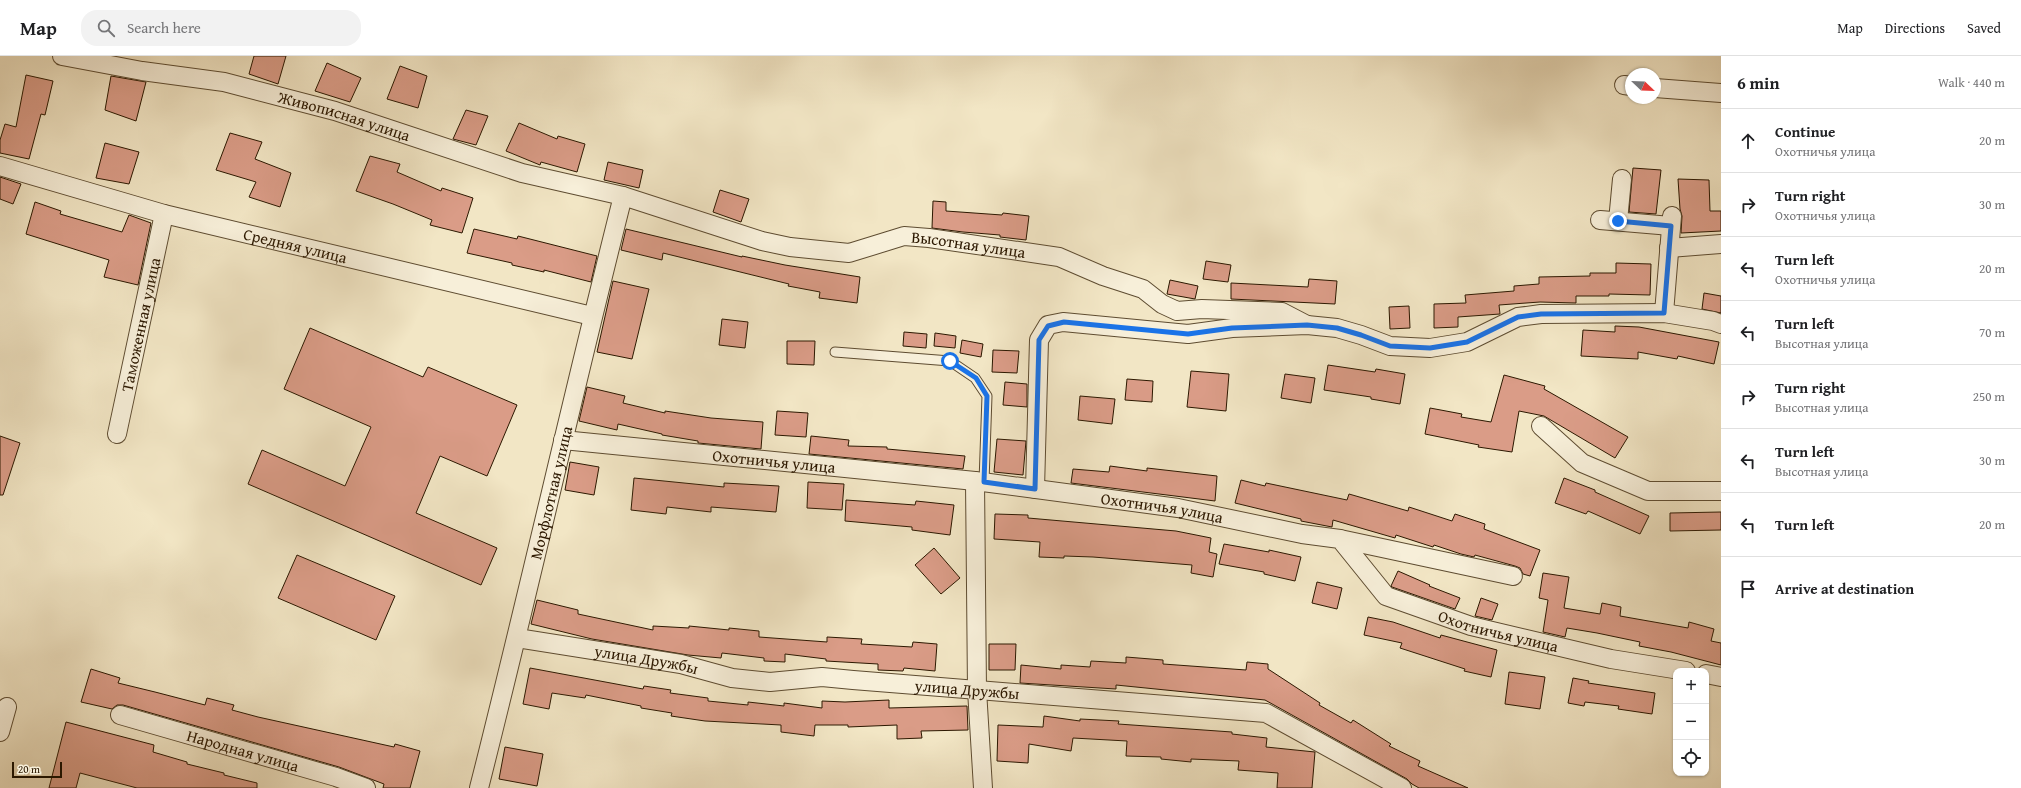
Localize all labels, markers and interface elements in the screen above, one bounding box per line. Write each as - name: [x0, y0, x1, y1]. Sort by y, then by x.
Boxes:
- search box: [81, 10, 361, 46]
- text: Map: [20, 14, 57, 42]
- icon: search: [95, 17, 117, 39]
- text: Search here: [127, 17, 201, 38]
- text: Map: [1837, 18, 1863, 38]
- text: Directions: [1885, 18, 1945, 38]
- text: Saved: [1967, 18, 2001, 38]
- north arrow: [1625, 68, 1661, 104]
- text: 6 min: [1737, 70, 1779, 95]
- text: Walk · 440 m: [1938, 73, 2005, 92]
- street label: Живописная улица: [274, 84, 414, 147]
- text: Continue: [1775, 121, 1836, 142]
- icon: ahead: [1737, 130, 1759, 152]
- text: 20 m: [1979, 131, 2005, 150]
- text: Охотничья улица: [1775, 142, 1875, 161]
- text: Turn right: [1775, 185, 1846, 206]
- icon: right: [1737, 194, 1759, 216]
- text: 30 m: [1979, 195, 2005, 214]
- text: Охотничья улица: [1775, 206, 1875, 225]
- route end: [1609, 212, 1627, 230]
- street label: Средняя улица: [241, 221, 350, 269]
- street label: Высотная улица: [910, 225, 1027, 264]
- text: Turn left: [1775, 249, 1834, 270]
- street label: Таможенная улица: [114, 255, 166, 394]
- icon: left: [1737, 258, 1759, 280]
- text: 20 m: [1979, 259, 2005, 278]
- text: Охотничья улица: [1775, 270, 1875, 289]
- text: Turn left: [1775, 313, 1834, 334]
- icon: left: [1737, 322, 1759, 344]
- text: 70 m: [1979, 323, 2005, 342]
- text: Высотная улица: [1775, 334, 1868, 353]
- route start: [941, 352, 959, 370]
- text: Turn right: [1775, 377, 1846, 398]
- icon: right: [1737, 386, 1759, 408]
- text: 250 m: [1973, 387, 2005, 406]
- text: Высотная улица: [1775, 398, 1868, 417]
- street label: Морфлотная улица: [523, 423, 578, 562]
- text: Turn left: [1775, 441, 1834, 462]
- street label: Охотничья улица: [711, 443, 837, 479]
- icon: left: [1737, 450, 1759, 472]
- text: 30 m: [1979, 451, 2005, 470]
- text: Высотная улица: [1775, 462, 1868, 481]
- street label: Охотничья улица: [1099, 486, 1226, 529]
- icon: left: [1737, 514, 1759, 536]
- text: Turn left: [1775, 514, 1834, 535]
- text: 20 m: [1979, 515, 2005, 534]
- icon: arrive: [1737, 578, 1759, 600]
- text: Arrive at destination: [1775, 578, 1914, 599]
- street label: Охотничья улица: [1435, 603, 1561, 658]
- street label: улица Дружбы: [592, 638, 701, 680]
- map controls: [1673, 668, 1709, 776]
- button: +: [1673, 668, 1709, 704]
- street label: улица Дружбы: [913, 673, 1020, 705]
- button: −: [1673, 704, 1709, 740]
- street label: Народная улица: [184, 723, 302, 778]
- button: locate: [1673, 740, 1709, 776]
- scale bar: [12, 760, 62, 779]
- text: 20 m: [18, 761, 40, 777]

